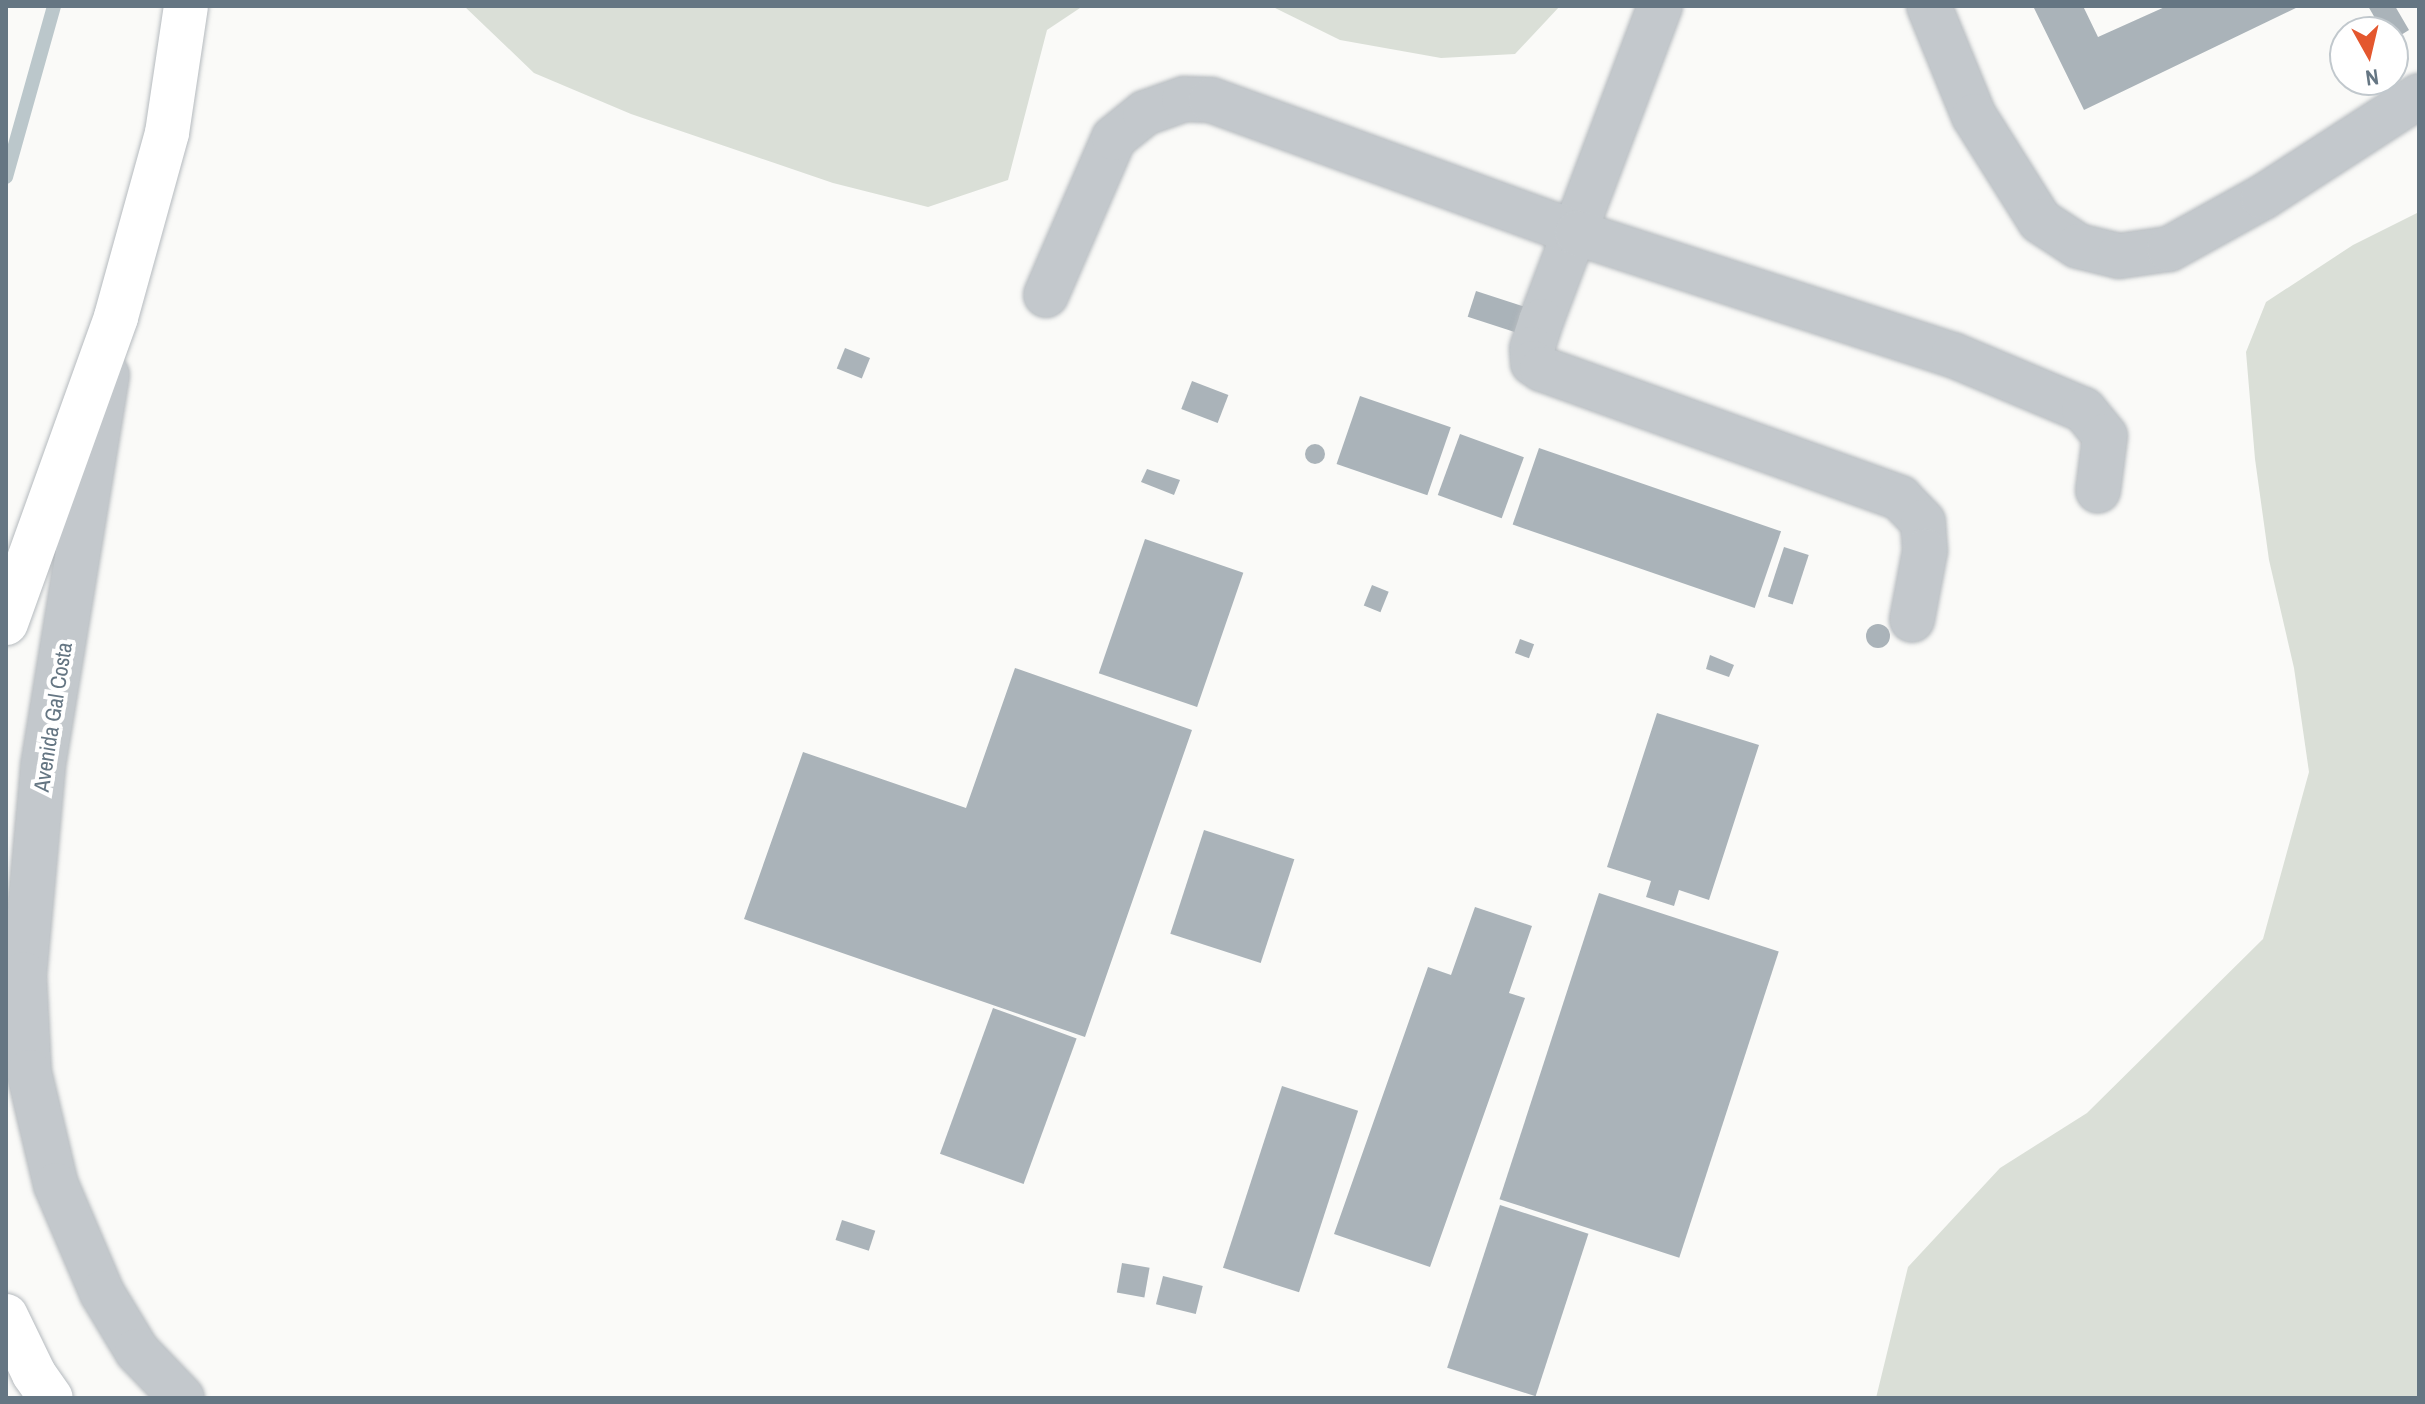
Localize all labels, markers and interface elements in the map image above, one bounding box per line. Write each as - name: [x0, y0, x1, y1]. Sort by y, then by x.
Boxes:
- north arrow: [2329, 16, 2409, 96]
- text: N: [2364, 62, 2381, 94]
- street label: Avenida Gal Costa: [28, 640, 78, 794]

